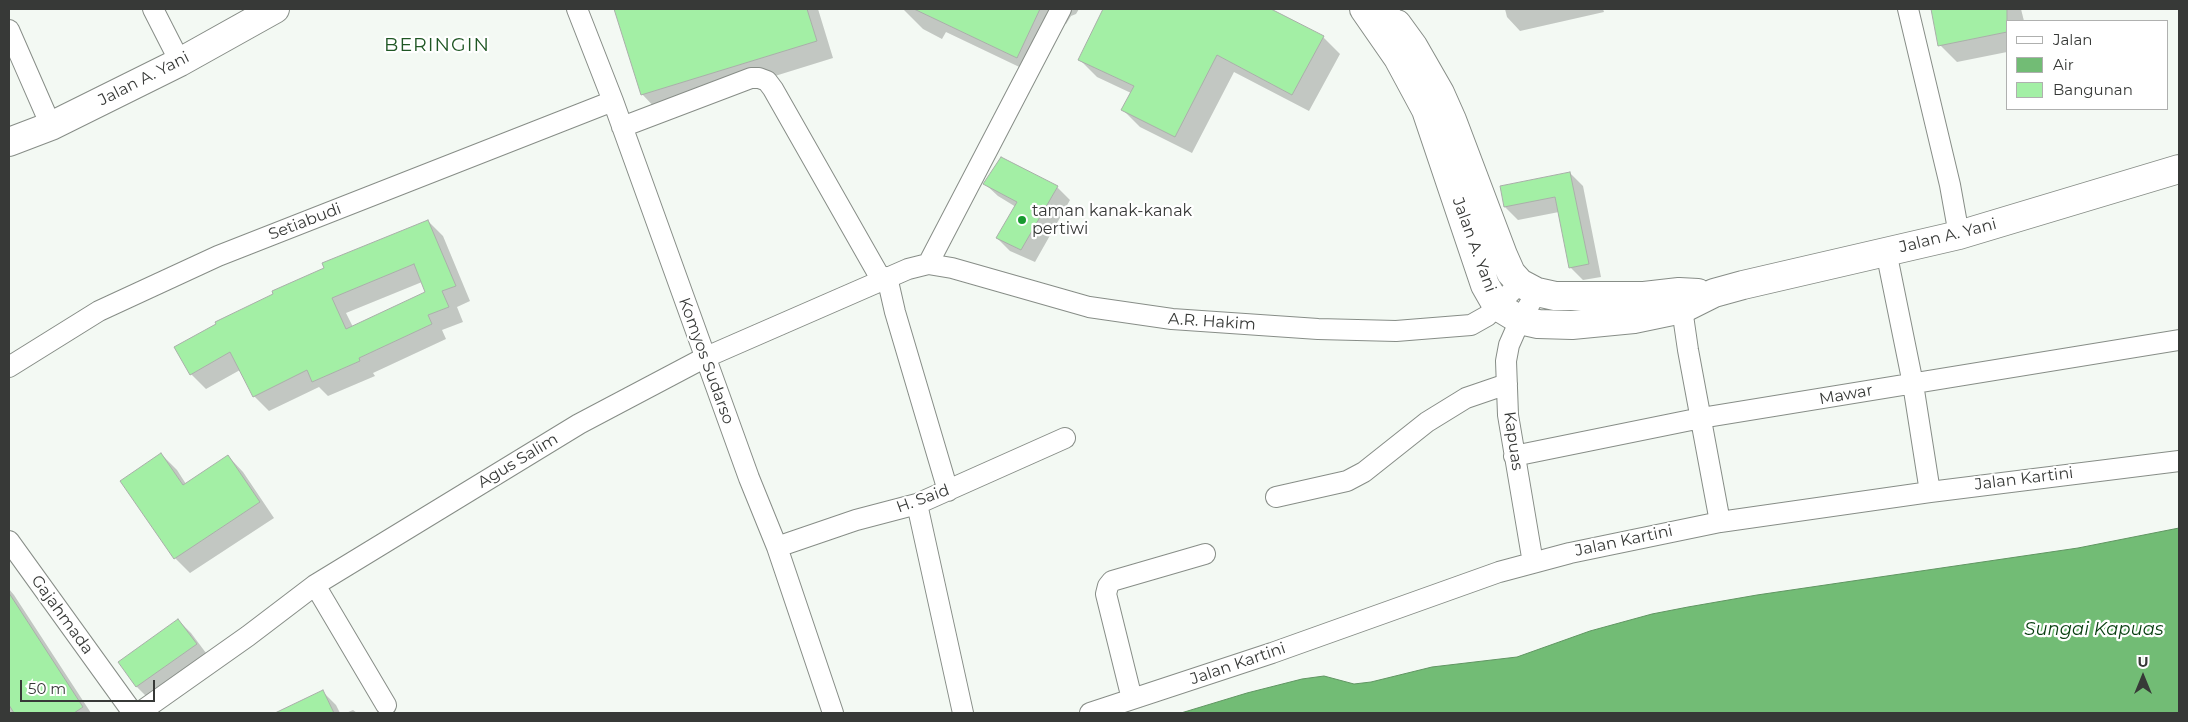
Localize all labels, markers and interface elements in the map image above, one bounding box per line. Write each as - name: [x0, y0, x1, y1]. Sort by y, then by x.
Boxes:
- legend: [2006, 20, 2168, 110]
- text: Jalan: [2053, 30, 2092, 49]
- district label: BERINGIN: [383, 34, 491, 56]
- street label: Jalan A. Yani: [95, 48, 193, 110]
- text: Air: [2053, 55, 2074, 74]
- text: Bangunan: [2053, 80, 2133, 99]
- street label: Jalan A. Yani: [1448, 195, 1500, 295]
- street label: Setiabudi: [266, 199, 344, 245]
- place label: taman kanak-kanak pertiwi: [1032, 201, 1192, 239]
- marker: taman kanak-kanak pertiwi: [1016, 214, 1028, 226]
- street label: Jalan A. Yani: [1897, 215, 1999, 257]
- street label: Komyos Sudarso: [674, 295, 738, 427]
- street label: A.R. Hakim: [1168, 309, 1256, 335]
- street label: Mawar: [1818, 381, 1874, 409]
- street label: Kapuas: [1499, 410, 1527, 472]
- street label: Agus Salim: [474, 430, 562, 492]
- street label: Jalan Kartini: [1974, 463, 2074, 495]
- street label: H. Said: [894, 481, 952, 517]
- street label: Jalan Kartini: [1573, 521, 1675, 561]
- street label: Gajahmada: [27, 572, 97, 658]
- water label: Sungai Kapuas: [2024, 619, 2164, 641]
- street label: Jalan Kartini: [1188, 639, 1288, 689]
- north arrow: [2118, 652, 2168, 702]
- text: U: [2137, 653, 2149, 671]
- scale bar: [22, 670, 158, 702]
- text: 50 m: [28, 679, 66, 698]

